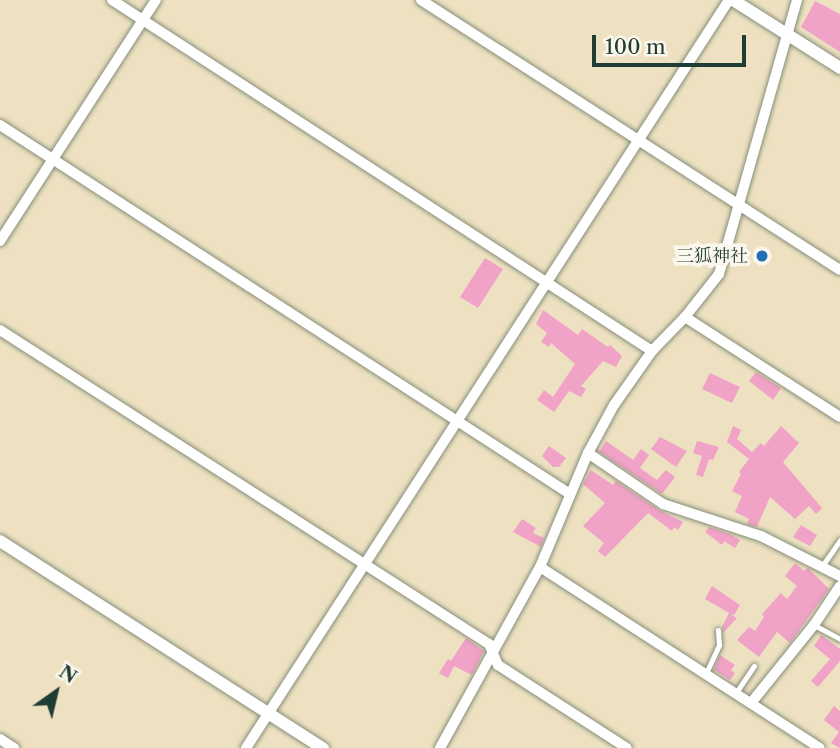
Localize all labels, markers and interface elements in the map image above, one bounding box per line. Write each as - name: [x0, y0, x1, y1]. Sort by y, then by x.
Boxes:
- scale bar: [595, 21, 749, 65]
- text: 100 m: [605, 34, 666, 59]
- place label: 三狐神社: [676, 245, 748, 267]
- marker: 三狐神社: [754, 248, 770, 264]
- north arrow: [21, 657, 91, 727]
- text: N: [55, 660, 81, 688]

